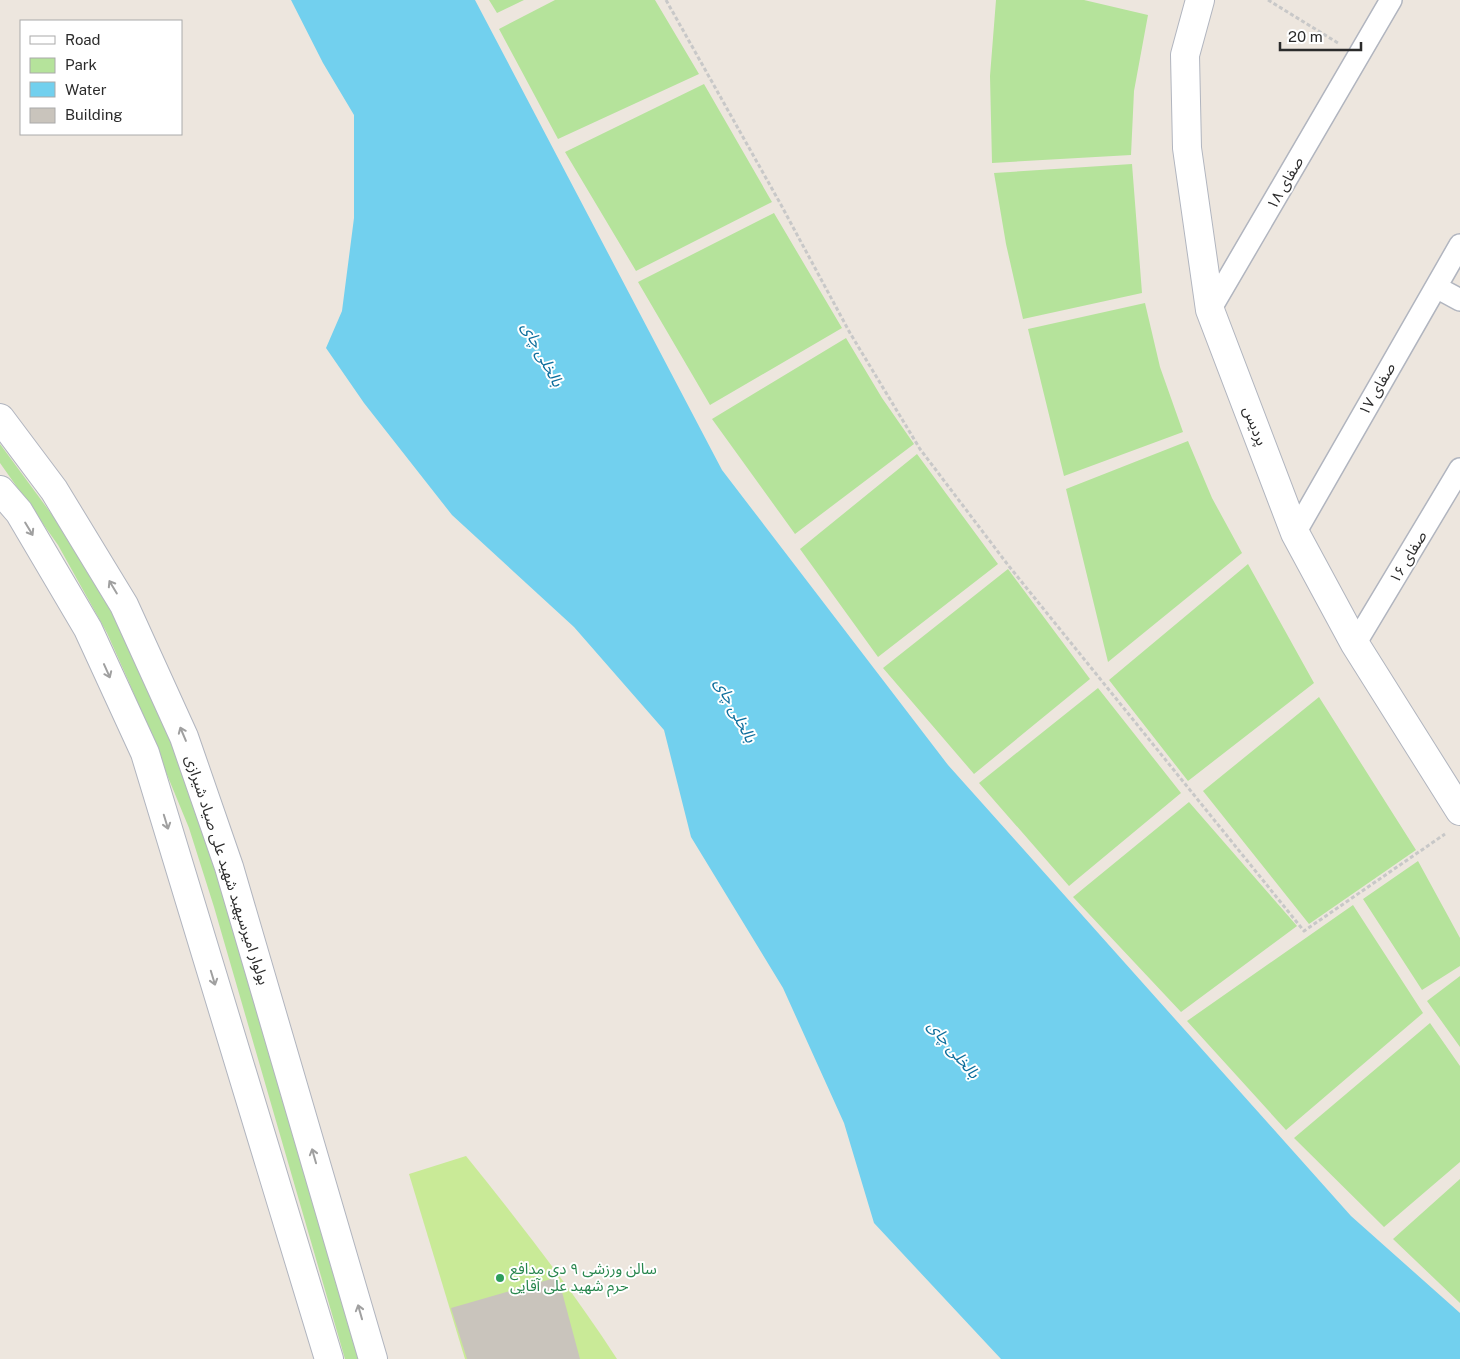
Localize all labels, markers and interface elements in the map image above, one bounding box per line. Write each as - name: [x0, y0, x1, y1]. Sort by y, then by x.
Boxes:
- legend: [20, 20, 182, 135]
- scale bar: [1280, 20, 1361, 52]
- text: 20 m: [1288, 28, 1323, 45]
- text: Road: [65, 31, 101, 48]
- text: Park: [65, 56, 97, 73]
- text: Water: [65, 81, 107, 98]
- text: Building: [65, 106, 123, 123]
- street label: صفای ۱۸: [1263, 154, 1307, 212]
- water label: بالخلی چای: [517, 319, 568, 391]
- street label: صفای ۱۷: [1355, 360, 1399, 418]
- street label: پردیس: [1238, 404, 1271, 449]
- one-way arrow: [25, 521, 34, 536]
- street label: صفای ۱۶: [1385, 528, 1431, 586]
- one-way arrow: [108, 581, 118, 595]
- one-way arrow: [103, 663, 113, 678]
- water label: بالخلی چای: [710, 675, 761, 747]
- one-way arrow: [177, 727, 187, 742]
- street label: بولوار امیرسپهبد شهید علی صیاد شیرازی: [180, 753, 273, 987]
- one-way arrow: [161, 814, 171, 830]
- one-way arrow: [209, 969, 218, 985]
- water label: بالخلی چای: [923, 1016, 984, 1083]
- one-way arrow: [308, 1149, 318, 1165]
- place label: سالن ورزشی ۹ دی مدافع حرم شهید علی آقایی: [510, 1260, 657, 1297]
- marker: سالن ورزشی ۹ دی مدافع حرم شهید علی آقایی: [494, 1272, 506, 1284]
- one-way arrow: [354, 1305, 364, 1321]

